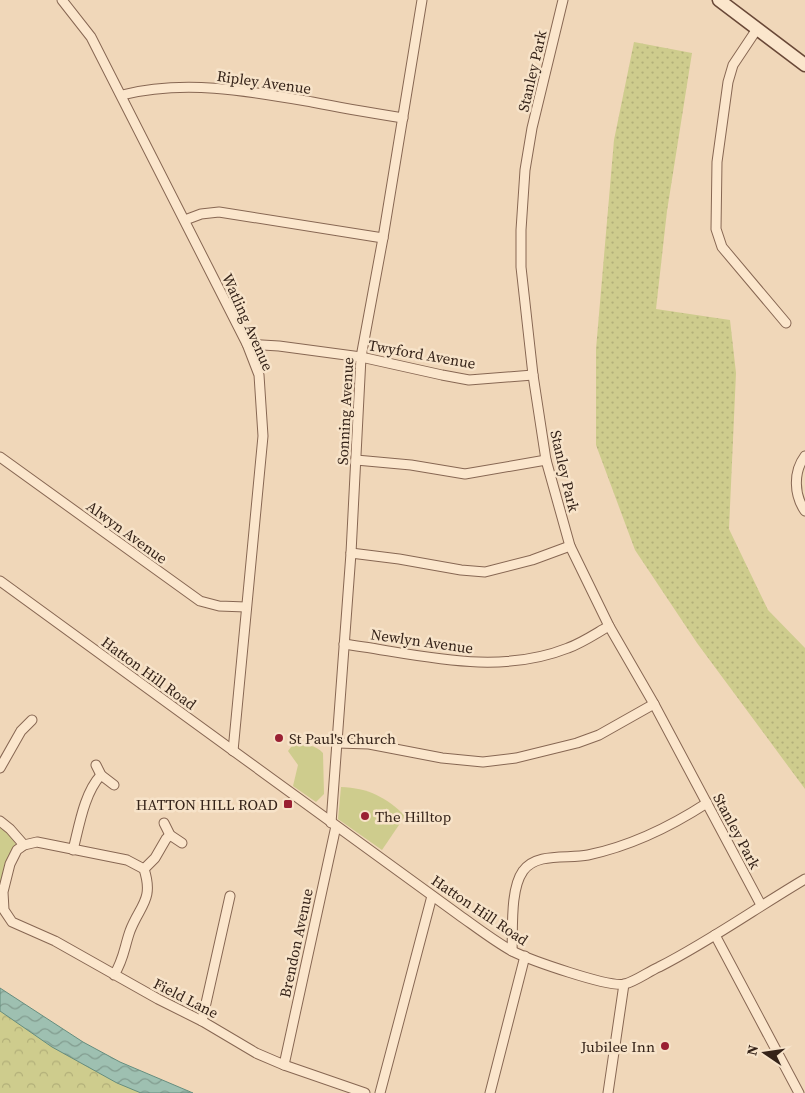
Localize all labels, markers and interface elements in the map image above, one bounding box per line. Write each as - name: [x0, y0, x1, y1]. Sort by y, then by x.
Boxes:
- street label: Stanley Park: [512, 27, 552, 114]
- street label: Ripley Avenue: [215, 65, 313, 99]
- street label: Watling Avenue: [217, 270, 279, 374]
- street label: Twyford Avenue: [367, 334, 478, 374]
- street label: Sonning Avenue: [332, 356, 358, 466]
- street label: Stanley Park: [545, 428, 585, 515]
- street label: Alwyn Avenue: [82, 495, 172, 569]
- street label: Newlyn Avenue: [369, 623, 475, 659]
- street label: Hatton Hill Road: [97, 631, 201, 715]
- place label: St Paul's Church: [289, 728, 396, 749]
- marker: St Paul's Church: [273, 732, 285, 744]
- street label: Stanley Park: [708, 789, 766, 873]
- place label: HATTON HILL ROAD: [136, 794, 278, 815]
- marker: HATTON HILL ROAD: [282, 798, 294, 810]
- place label: The Hilltop: [375, 806, 451, 827]
- marker: The Hilltop: [359, 810, 371, 822]
- street label: Hatton Hill Road: [427, 870, 533, 950]
- street label: Brendon Avenue: [274, 886, 318, 999]
- street label: Field Lane: [150, 973, 222, 1023]
- north arrow: [740, 1028, 790, 1078]
- place label: Jubilee Inn: [580, 1036, 655, 1057]
- marker: Jubilee Inn: [659, 1040, 671, 1052]
- text: N: [741, 1043, 763, 1057]

